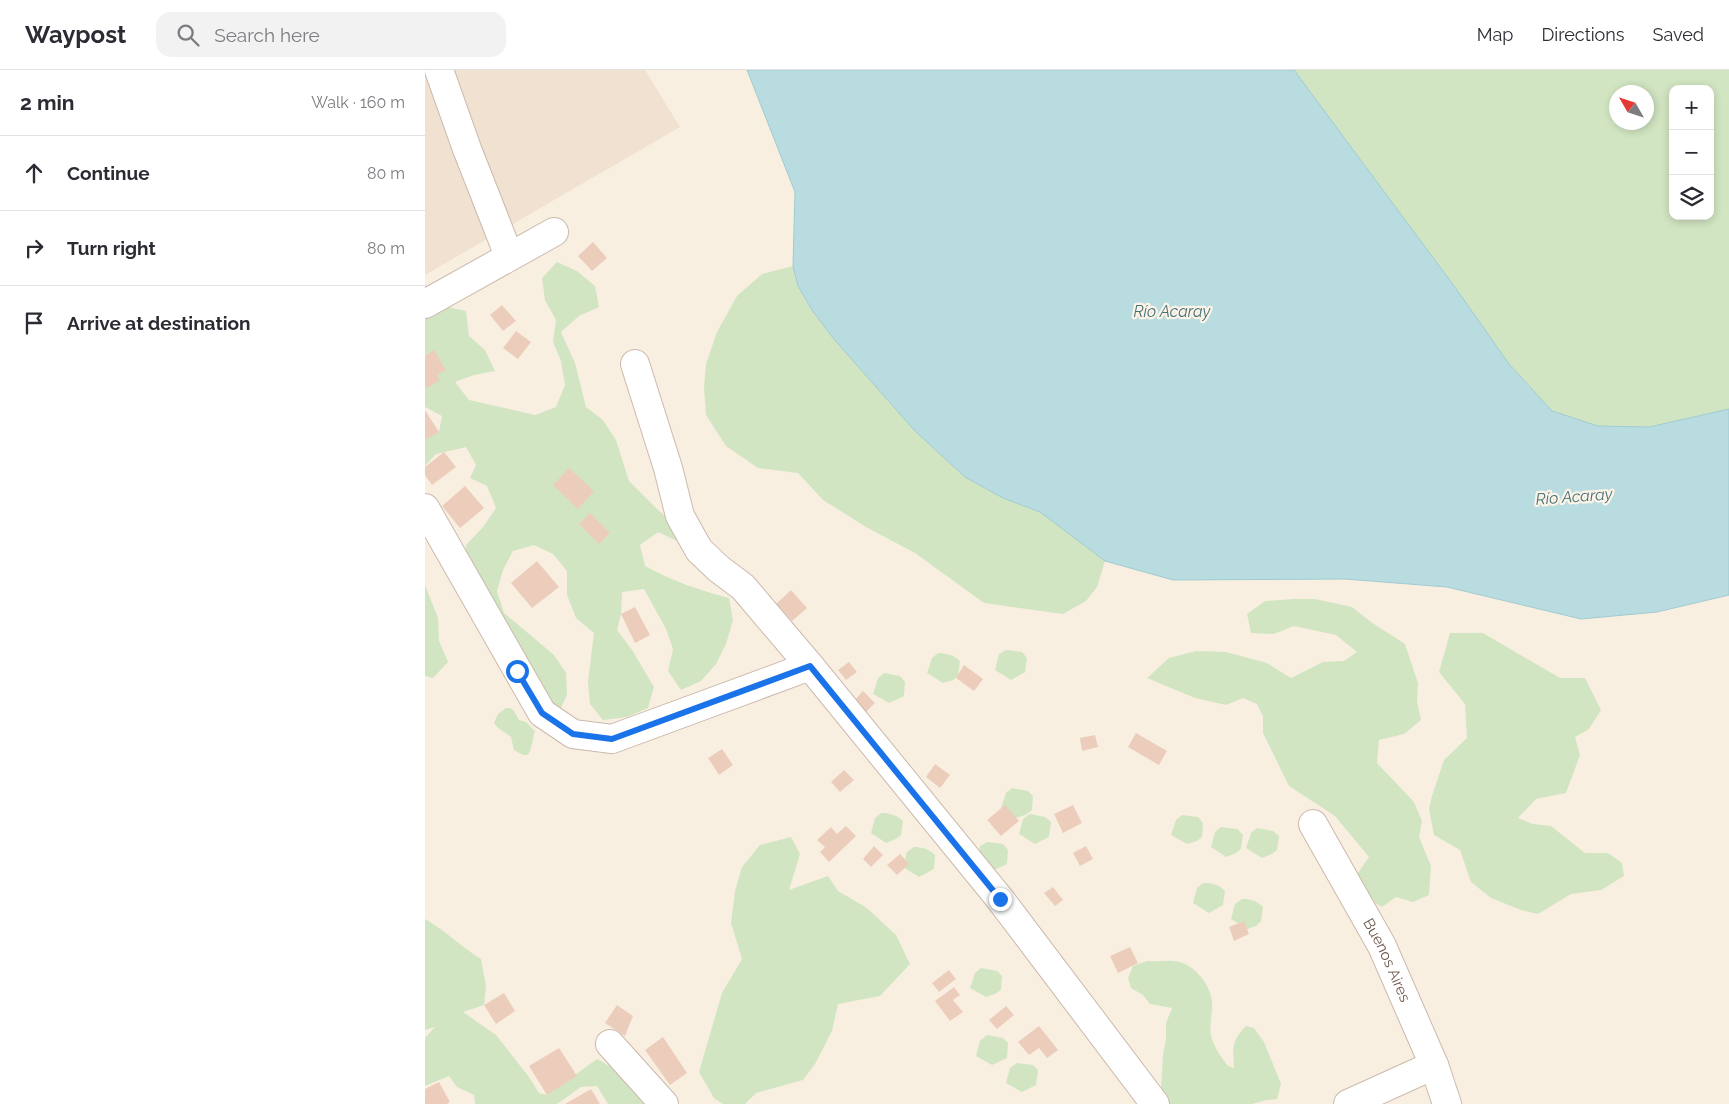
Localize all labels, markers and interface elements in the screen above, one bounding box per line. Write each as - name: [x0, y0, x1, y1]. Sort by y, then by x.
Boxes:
- search box: [156, 12, 506, 57]
- text: Waypost: [25, 20, 126, 49]
- icon: search: [174, 21, 202, 49]
- text: Search here: [214, 24, 320, 46]
- text: Map: [1477, 24, 1513, 45]
- text: Directions: [1541, 24, 1625, 45]
- text: Saved: [1653, 24, 1704, 45]
- north arrow: [1609, 85, 1654, 130]
- map controls: [1669, 85, 1714, 220]
- button: +: [1669, 85, 1714, 130]
- text: 2 min: [20, 90, 74, 115]
- text: Walk · 160 m: [311, 93, 405, 112]
- button: −: [1669, 130, 1714, 175]
- icon: ahead: [20, 159, 48, 187]
- text: Continue: [67, 162, 150, 184]
- text: 80 m: [367, 164, 405, 183]
- button: layers: [1669, 175, 1714, 220]
- icon: right: [20, 234, 48, 262]
- text: Turn right: [67, 237, 156, 259]
- text: 80 m: [367, 239, 405, 258]
- water label: Río Acaray: [1134, 302, 1212, 321]
- icon: arrive: [20, 309, 48, 337]
- text: Arrive at destination: [67, 312, 251, 334]
- water label: Río Acaray: [1535, 484, 1614, 509]
- route start: [506, 660, 529, 683]
- route end: [989, 888, 1012, 911]
- street label: Buenos Aires: [1359, 915, 1414, 1005]

